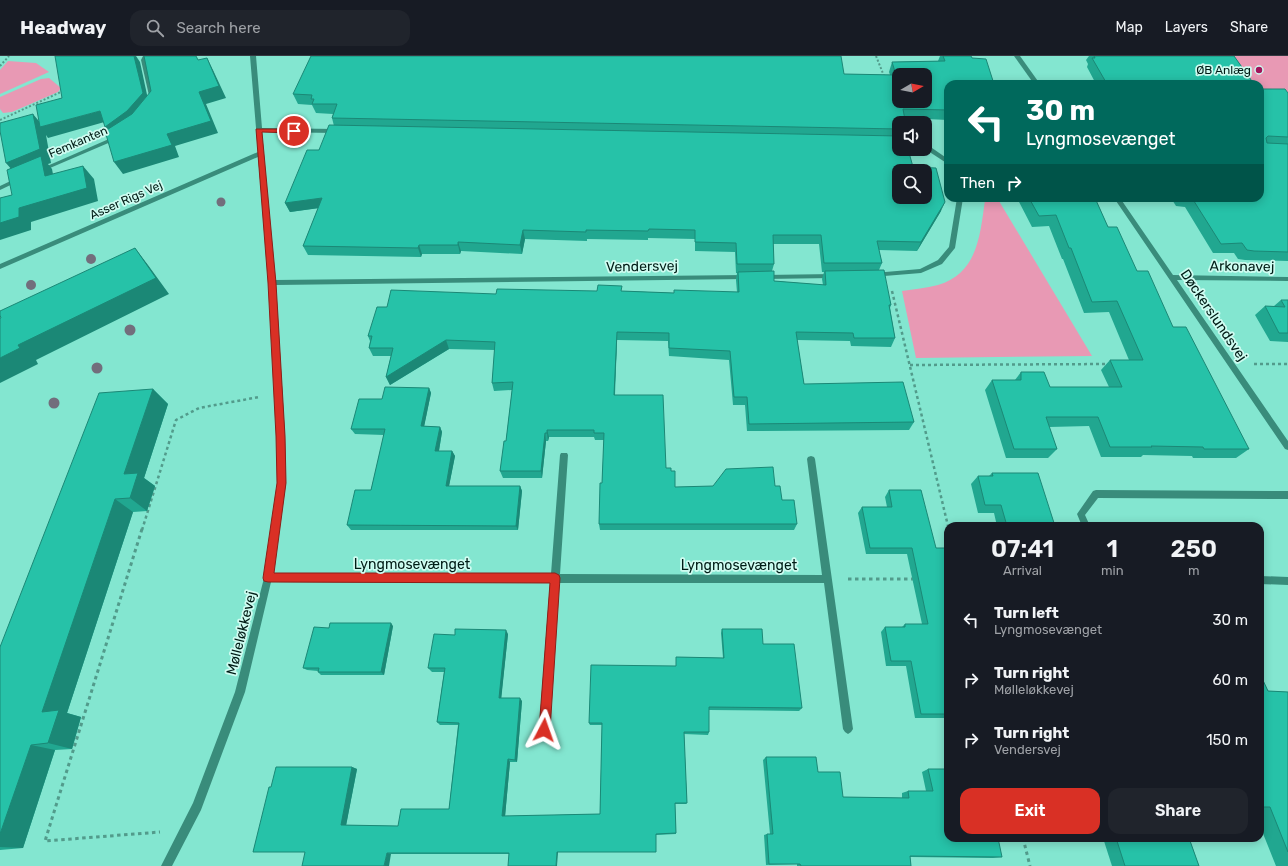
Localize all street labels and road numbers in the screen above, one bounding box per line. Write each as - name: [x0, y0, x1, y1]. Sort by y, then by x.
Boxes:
- street label: Femkanten: [46, 123, 110, 161]
- street label: Asser Rigs Vej: [88, 178, 164, 222]
- street label: Vendersvej: [606, 257, 678, 276]
- street label: Arkonavej: [1210, 257, 1274, 276]
- street label: Døckerslundsvej: [1177, 266, 1251, 364]
- street label: Lyngmosevænget: [354, 556, 471, 573]
- street label: Lyngmosevænget: [681, 557, 798, 574]
- street label: Mølleløkkevej: [223, 589, 260, 677]

